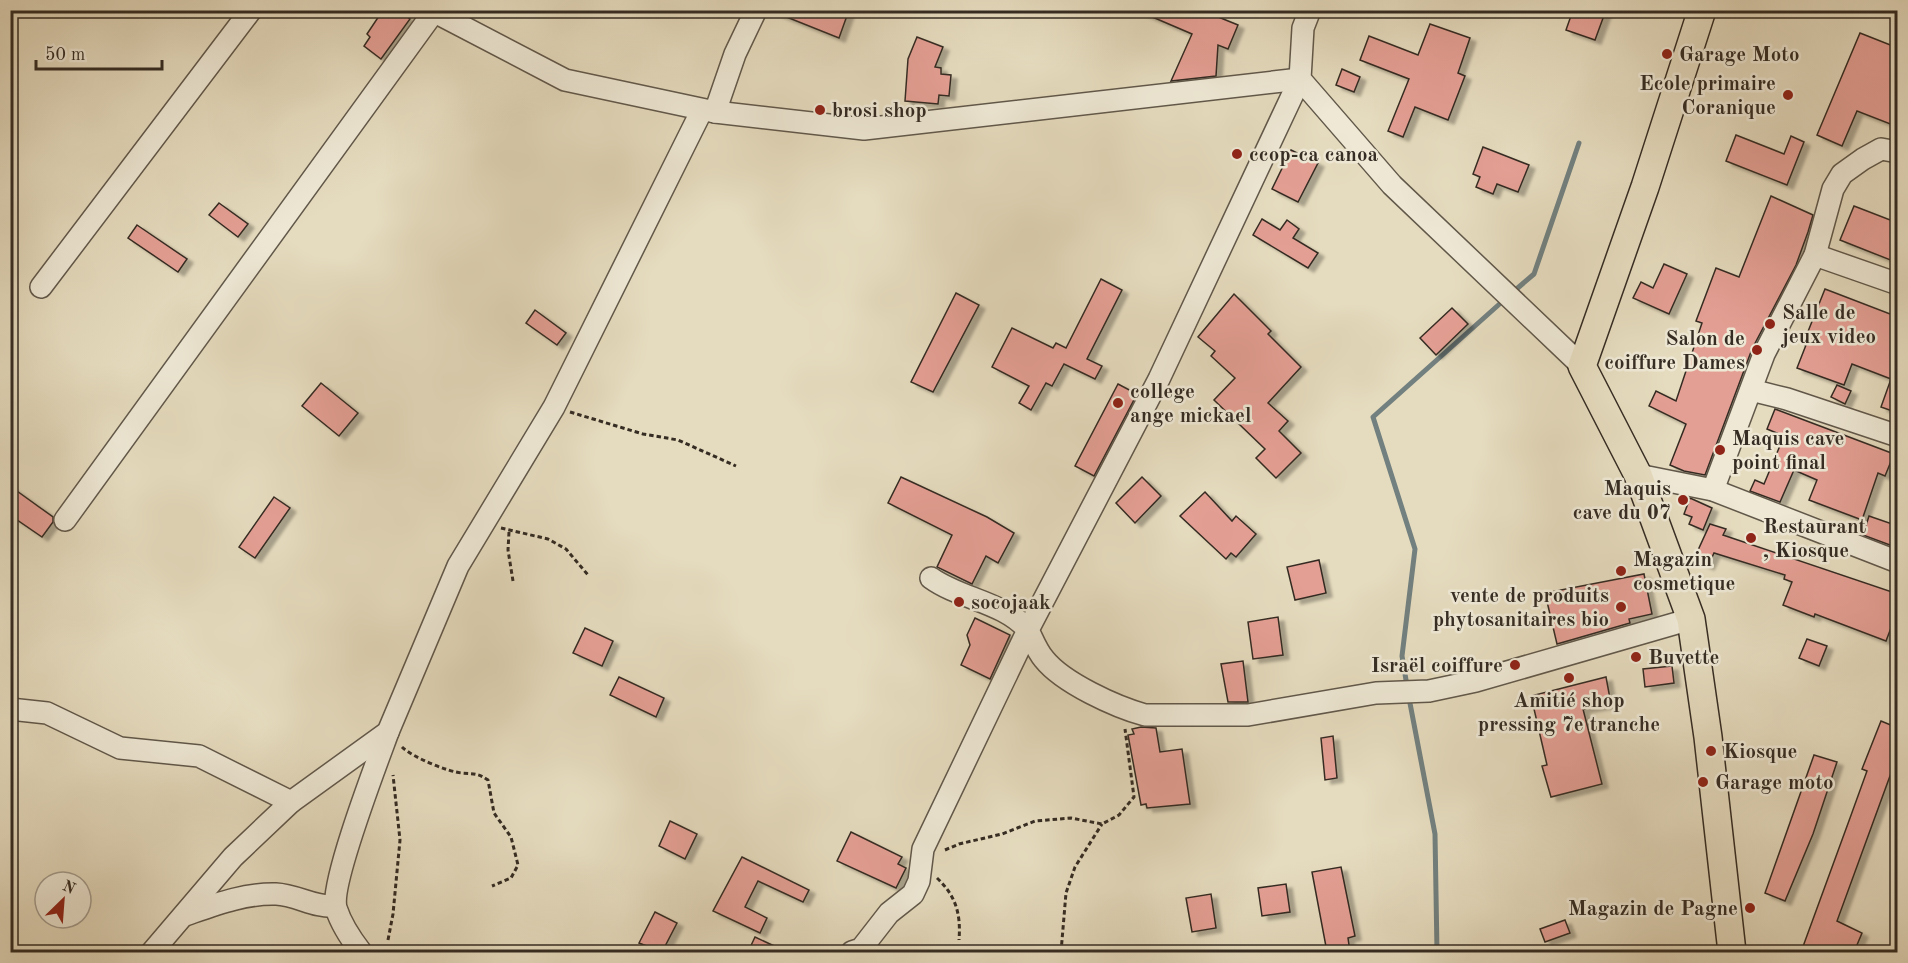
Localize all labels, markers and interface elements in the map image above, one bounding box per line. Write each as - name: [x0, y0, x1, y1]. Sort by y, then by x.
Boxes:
- scale bar: [36, 33, 162, 71]
- place label: Garage Moto: [1679, 45, 1800, 66]
- text: 50 m: [45, 46, 85, 64]
- marker: Garage Moto: [1660, 47, 1674, 61]
- place label: Ecole primaire Coranique: [1639, 74, 1776, 119]
- marker: Ecole primaire Coranique: [1781, 88, 1795, 102]
- place label: brosi shop: [832, 101, 927, 122]
- marker: brosi shop: [813, 103, 827, 117]
- place label: ccop-ca canoa: [1249, 145, 1379, 166]
- marker: ccop-ca canoa: [1230, 147, 1244, 161]
- place label: Salle de jeux video: [1780, 303, 1876, 348]
- marker: Salle de jeux video: [1763, 317, 1777, 331]
- place label: Salon de coiffure Dames: [1604, 329, 1745, 374]
- marker: Salon de coiffure Dames: [1750, 343, 1764, 357]
- place label: college ange mickael: [1130, 382, 1251, 427]
- marker: college ange mickael: [1111, 396, 1125, 410]
- place label: Maquis cave point final: [1732, 429, 1844, 474]
- marker: Maquis cave point final: [1713, 443, 1727, 457]
- place label: Maquis cave du 07: [1573, 479, 1671, 524]
- marker: Maquis cave du 07: [1676, 493, 1690, 507]
- place label: Restaurant , Kiosque: [1763, 517, 1867, 562]
- marker: Restaurant , Kiosque: [1744, 531, 1758, 545]
- place label: Magazin cosmetique: [1633, 550, 1735, 595]
- marker: Magazin cosmetique: [1614, 564, 1628, 578]
- place label: vente de produits phytosanitaires bio: [1433, 586, 1609, 631]
- place label: socojaak: [971, 593, 1051, 614]
- marker: socojaak: [952, 595, 966, 609]
- marker: vente de produits phytosanitaires bio: [1614, 600, 1628, 614]
- place label: Buvette: [1648, 648, 1720, 669]
- marker: Buvette: [1629, 650, 1643, 664]
- place label: Israël coiffure: [1371, 656, 1503, 677]
- marker: Israël coiffure: [1508, 658, 1522, 672]
- marker: Amitié shop pressing 7e tranche: [1562, 671, 1576, 685]
- place label: Amitié shop pressing 7e tranche: [1478, 691, 1660, 736]
- place label: Kiosque: [1723, 742, 1797, 763]
- marker: Kiosque: [1704, 744, 1718, 758]
- place label: Garage moto: [1715, 773, 1834, 794]
- marker: Garage moto: [1696, 775, 1710, 789]
- north arrow: [33, 870, 93, 930]
- text: N: [60, 878, 78, 898]
- place label: Magazin de Pagne: [1568, 899, 1738, 920]
- marker: Magazin de Pagne: [1743, 901, 1757, 915]

